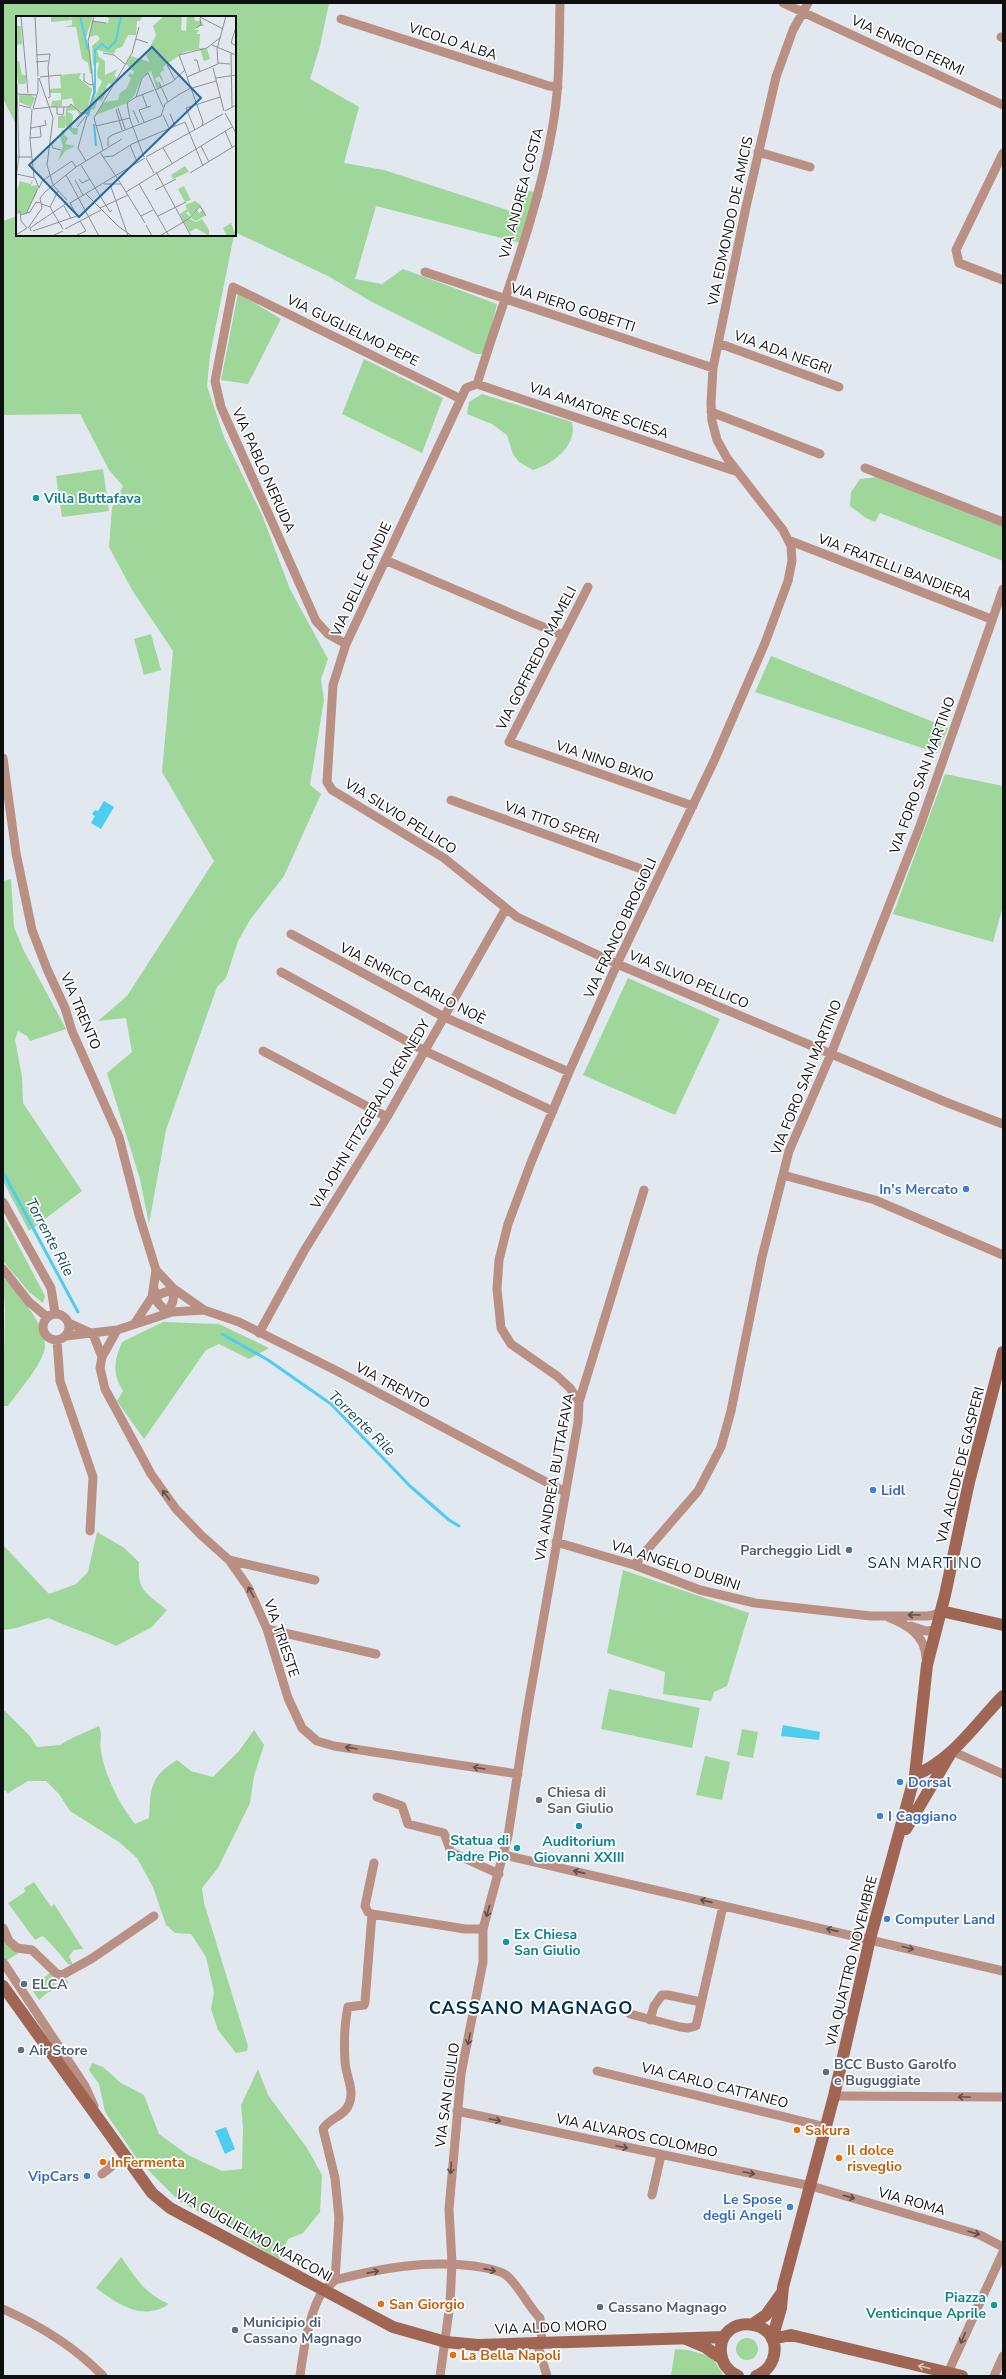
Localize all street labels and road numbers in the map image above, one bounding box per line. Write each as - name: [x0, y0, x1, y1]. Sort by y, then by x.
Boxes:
- street label: VIA ENRICO FERMI: [847, 10, 967, 80]
- street label: VICOLO ALBA: [405, 18, 499, 65]
- street label: VIA ANDREA COSTA: [495, 125, 548, 262]
- street label: VIA EDMONDO DE AMICIS: [703, 134, 758, 309]
- street label: VIA PIERO GOBETTI: [507, 278, 638, 337]
- street label: VIA GUGLIELMO PEPE: [283, 290, 422, 371]
- street label: VIA ADA NEGRI: [730, 326, 834, 379]
- street label: VIA AMATORE SCIESA: [526, 377, 671, 443]
- street label: VIA PABLO NERUDA: [227, 404, 300, 536]
- street label: VIA DELLE CANDIE: [326, 519, 396, 641]
- street label: VIA FRATELLI BANDIERA: [814, 529, 975, 606]
- street label: VIA GOFFREDO MAMELI: [491, 583, 581, 734]
- street label: VIA FORO SAN MARTINO: [885, 694, 960, 857]
- street label: VIA NINO BIXIO: [553, 736, 656, 787]
- street label: VIA SILVIO PELLICO: [340, 774, 460, 859]
- street label: VIA TITO SPERI: [501, 796, 602, 848]
- street label: VIA FRANCO BROGIOLI: [579, 855, 661, 1003]
- street label: VIA ENRICO CARLO NOÈ: [336, 938, 489, 1029]
- street label: VIA SILVIO PELLICO: [625, 945, 752, 1013]
- street label: VIA TRENTO: [55, 969, 105, 1053]
- street label: VIA FORO SAN MARTINO: [766, 997, 846, 1159]
- street label: VIA JOHN FITZGERALD KENNEDY: [306, 1015, 435, 1213]
- street label: VIA TRENTO: [351, 1357, 433, 1413]
- street label: VIA ALCIDE DE GASPERI: [932, 1385, 989, 1546]
- street label: VIA ANDREA BUTTAFAVA: [530, 1392, 579, 1564]
- street label: VIA ANGELO DUBINI: [608, 1535, 743, 1595]
- street label: VIA TRIESTE: [259, 1596, 304, 1680]
- street label: VIA QUATTRO NOVEMBRE: [821, 1874, 882, 2049]
- street label: VIA SAN GIULIO: [431, 2041, 464, 2150]
- street label: VIA CARLO CATTANEO: [638, 2058, 790, 2113]
- street label: VIA ALVAROS COLOMBO: [553, 2109, 719, 2162]
- street label: VIA ROMA: [875, 2183, 948, 2220]
- street label: VIA GUGLIELMO MARCONI: [171, 2184, 335, 2286]
- street label: VIA ALDO MORO: [494, 2316, 607, 2339]

